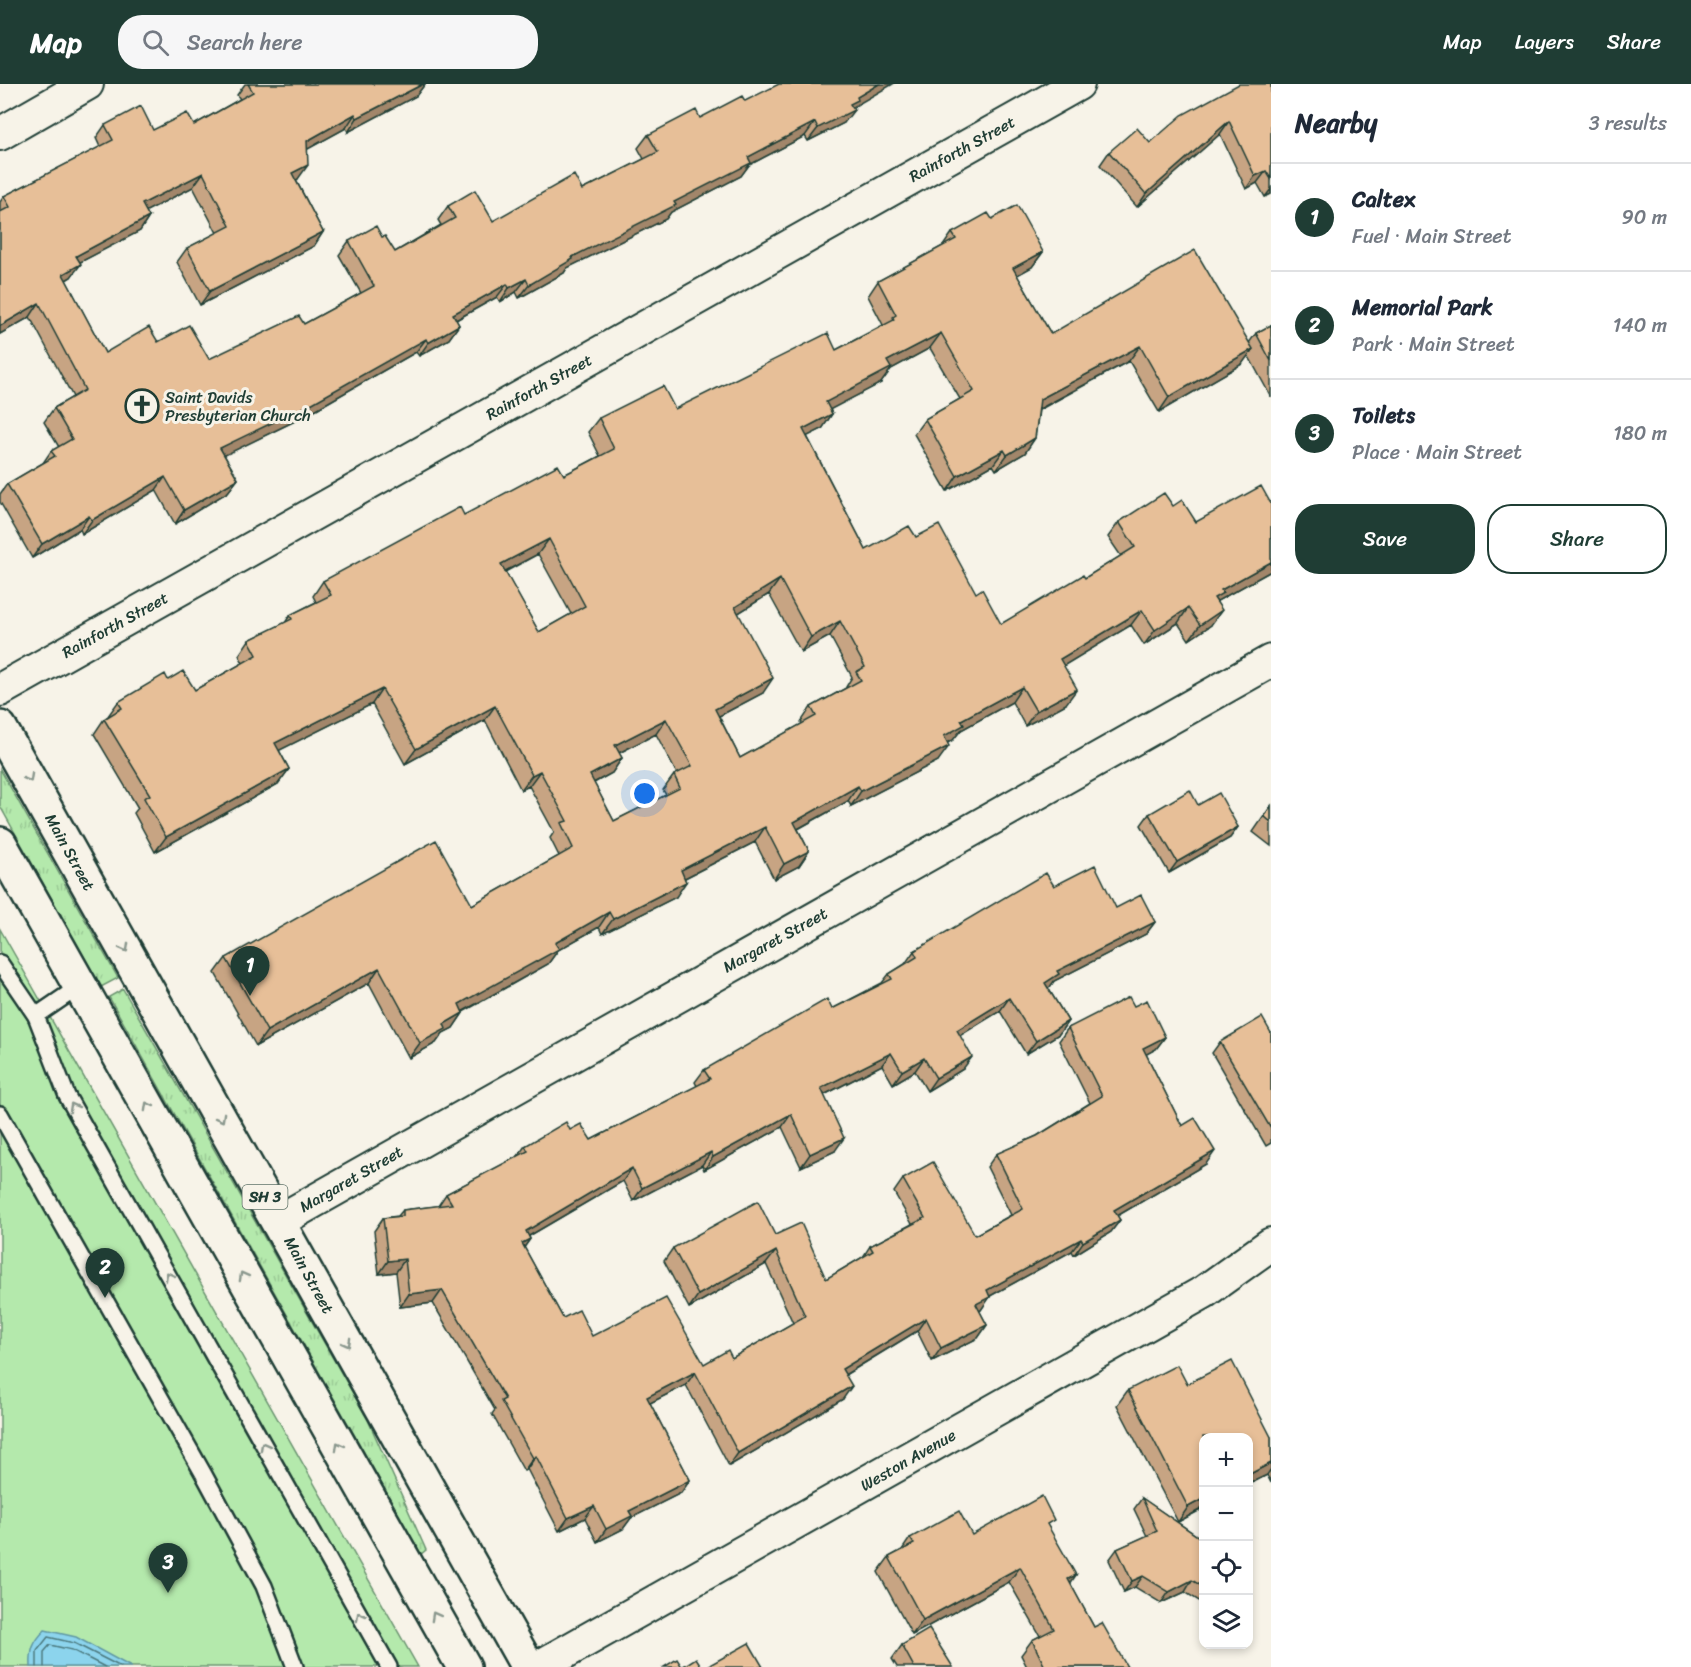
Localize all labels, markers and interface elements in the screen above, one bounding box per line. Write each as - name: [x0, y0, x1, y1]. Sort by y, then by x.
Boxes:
- search box: [118, 15, 538, 69]
- text: Map: [30, 18, 82, 67]
- text: Search here: [187, 23, 303, 62]
- text: Map: [1443, 23, 1482, 61]
- text: Layers: [1515, 23, 1574, 61]
- text: Share: [1607, 23, 1661, 61]
- icon: search: [139, 26, 172, 59]
- text: Nearby: [1295, 100, 1377, 146]
- text: 3 results: [1589, 106, 1667, 141]
- street label: Rainforth Street: [903, 108, 1021, 190]
- text: Caltex: [1352, 180, 1415, 219]
- text: 1: [1310, 200, 1319, 235]
- text: 90 m: [1622, 200, 1667, 235]
- text: Fuel · Main Street: [1352, 219, 1511, 254]
- text: Memorial Park: [1352, 288, 1493, 327]
- text: 2: [1309, 308, 1320, 343]
- text: 140 m: [1613, 308, 1667, 343]
- text: Park · Main Street: [1352, 327, 1515, 362]
- street label: Rainforth Street: [480, 346, 598, 428]
- place label: Saint Davids Presbyterian Church: [165, 383, 311, 430]
- church icon: Saint Davids Presbyterian Church: [124, 388, 160, 424]
- text: Toilets: [1352, 396, 1415, 435]
- text: 3: [1309, 416, 1320, 451]
- text: 180 m: [1613, 416, 1667, 451]
- text: Place · Main Street: [1352, 435, 1522, 470]
- button: Save: [1295, 504, 1475, 574]
- button: Share: [1487, 504, 1667, 574]
- street label: Rainforth Street: [56, 584, 174, 666]
- one-way arrow: [22, 772, 33, 783]
- your location: [630, 779, 659, 808]
- street label: Main Street: [37, 808, 103, 896]
- street label: Margaret Street: [717, 899, 833, 981]
- one-way arrow: [118, 942, 129, 952]
- pin: 1: [230, 946, 270, 996]
- one-way arrow: [69, 1102, 80, 1113]
- one-way arrow: [144, 1102, 155, 1113]
- one-way arrow: [214, 1112, 225, 1122]
- street label: Margaret Street: [293, 1137, 409, 1221]
- road number: SH 3: [242, 1185, 288, 1209]
- street label: Main Street: [276, 1231, 342, 1319]
- pin: 2: [86, 1248, 124, 1298]
- one-way arrow: [164, 1272, 176, 1283]
- one-way arrow: [239, 1272, 251, 1282]
- one-way arrow: [340, 1337, 351, 1347]
- street label: Weston Avenue: [854, 1421, 962, 1499]
- map controls: [1199, 1433, 1253, 1649]
- button: +: [1199, 1433, 1253, 1487]
- one-way arrow: [260, 1442, 272, 1452]
- one-way arrow: [335, 1442, 346, 1452]
- button: −: [1199, 1487, 1253, 1541]
- button: locate: [1199, 1541, 1253, 1595]
- pin: 3: [148, 1544, 188, 1593]
- button: layers: [1199, 1595, 1253, 1649]
- one-way arrow: [356, 1612, 367, 1622]
- one-way arrow: [431, 1612, 442, 1622]

